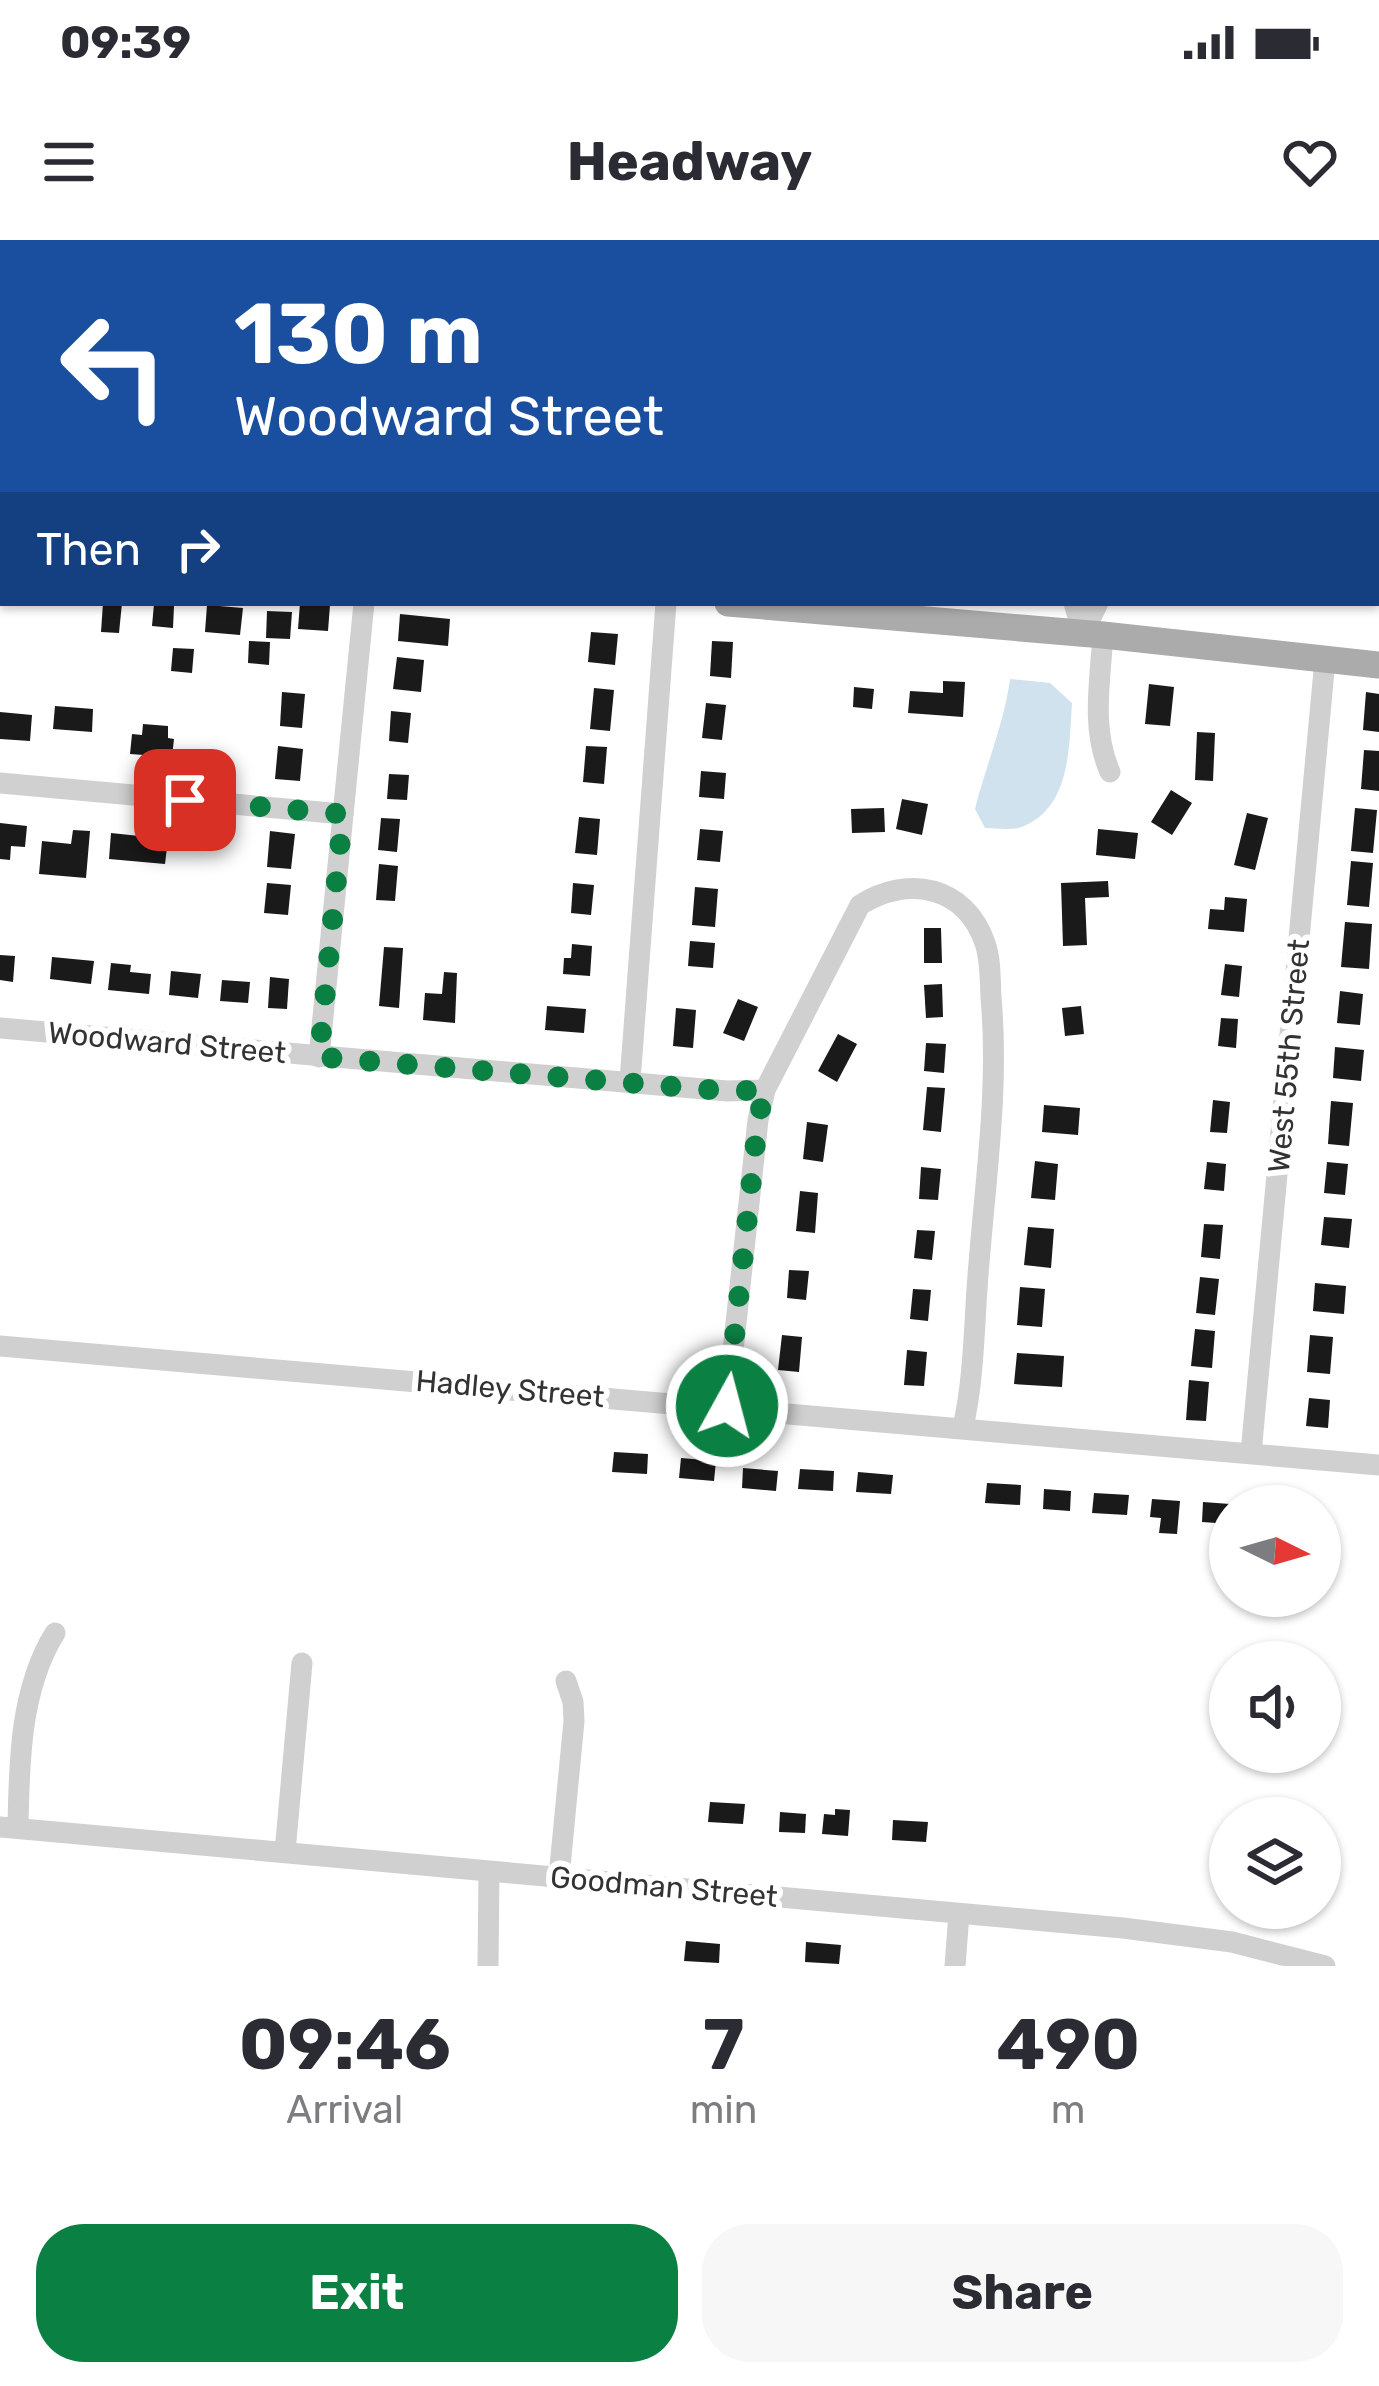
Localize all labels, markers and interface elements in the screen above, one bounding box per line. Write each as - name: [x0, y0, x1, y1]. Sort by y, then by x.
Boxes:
- text: 09:39: [60, 16, 191, 69]
- icon: menu: [36, 129, 102, 195]
- icon: heart: [1277, 129, 1343, 195]
- text: Headway: [567, 130, 812, 194]
- text: 130 m: [234, 284, 483, 384]
- icon: left: [36, 288, 192, 444]
- text: Woodward Street: [234, 385, 664, 449]
- icon: right: [165, 516, 231, 582]
- text: Then: [36, 523, 141, 576]
- pin: [134, 749, 236, 851]
- icon: arrive: [152, 767, 218, 833]
- street label: West 55th Street: [1261, 937, 1317, 1174]
- street label: Woodward Street: [46, 1015, 288, 1071]
- position arrow: [664, 1343, 790, 1469]
- street label: Hadley Street: [414, 1363, 606, 1415]
- north arrow: [1209, 1485, 1341, 1617]
- map controls: [1209, 1485, 1341, 1929]
- button: sound: [1209, 1641, 1341, 1773]
- button: layers: [1209, 1797, 1341, 1929]
- street label: Goodman Street: [549, 1859, 780, 1915]
- text: 09:46: [239, 2002, 451, 2087]
- text: 7: [703, 2002, 744, 2087]
- text: 490: [996, 2002, 1140, 2087]
- text: Arrival: [286, 2087, 403, 2133]
- text: min: [690, 2087, 757, 2133]
- text: m: [1051, 2087, 1086, 2133]
- button: Exit: [36, 2224, 678, 2362]
- button: Share: [702, 2224, 1343, 2362]

